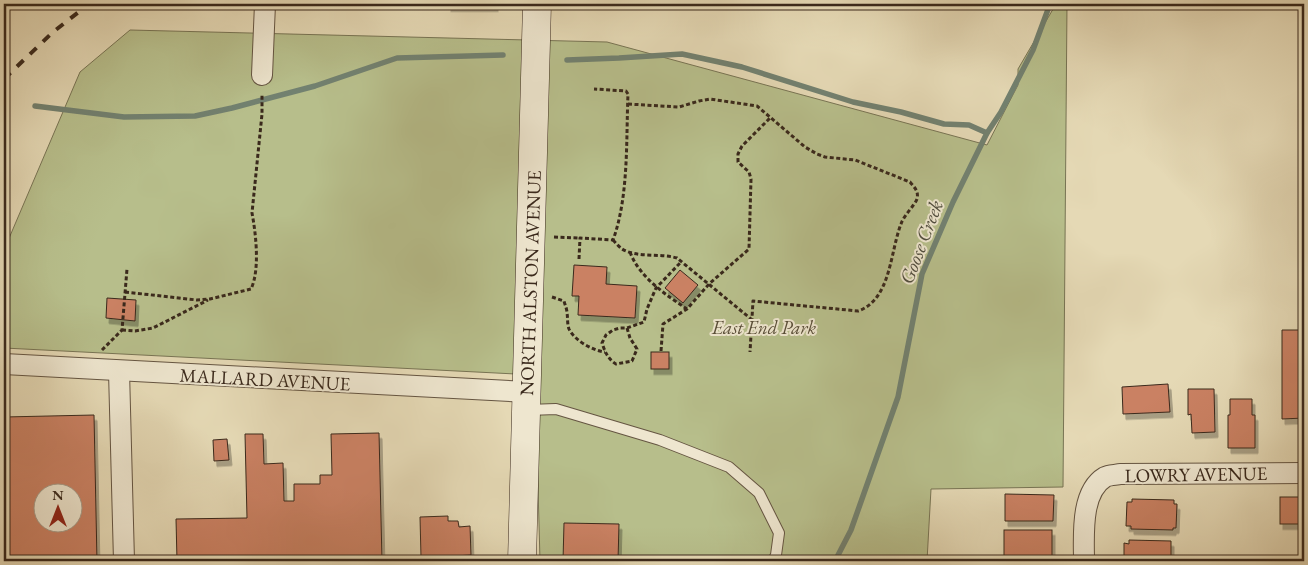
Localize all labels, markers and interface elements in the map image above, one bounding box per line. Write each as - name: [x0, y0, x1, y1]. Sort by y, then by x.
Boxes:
- street label: NORTH ALSTON AVENUE: [514, 170, 547, 396]
- water label: Goose Creek: [893, 196, 949, 288]
- park label: East End Park: [711, 315, 816, 340]
- street label: MALLARD AVENUE: [179, 363, 351, 396]
- street label: LOWRY AVENUE: [1124, 461, 1268, 488]
- north arrow: [32, 482, 82, 532]
- text: N: [52, 486, 64, 504]

